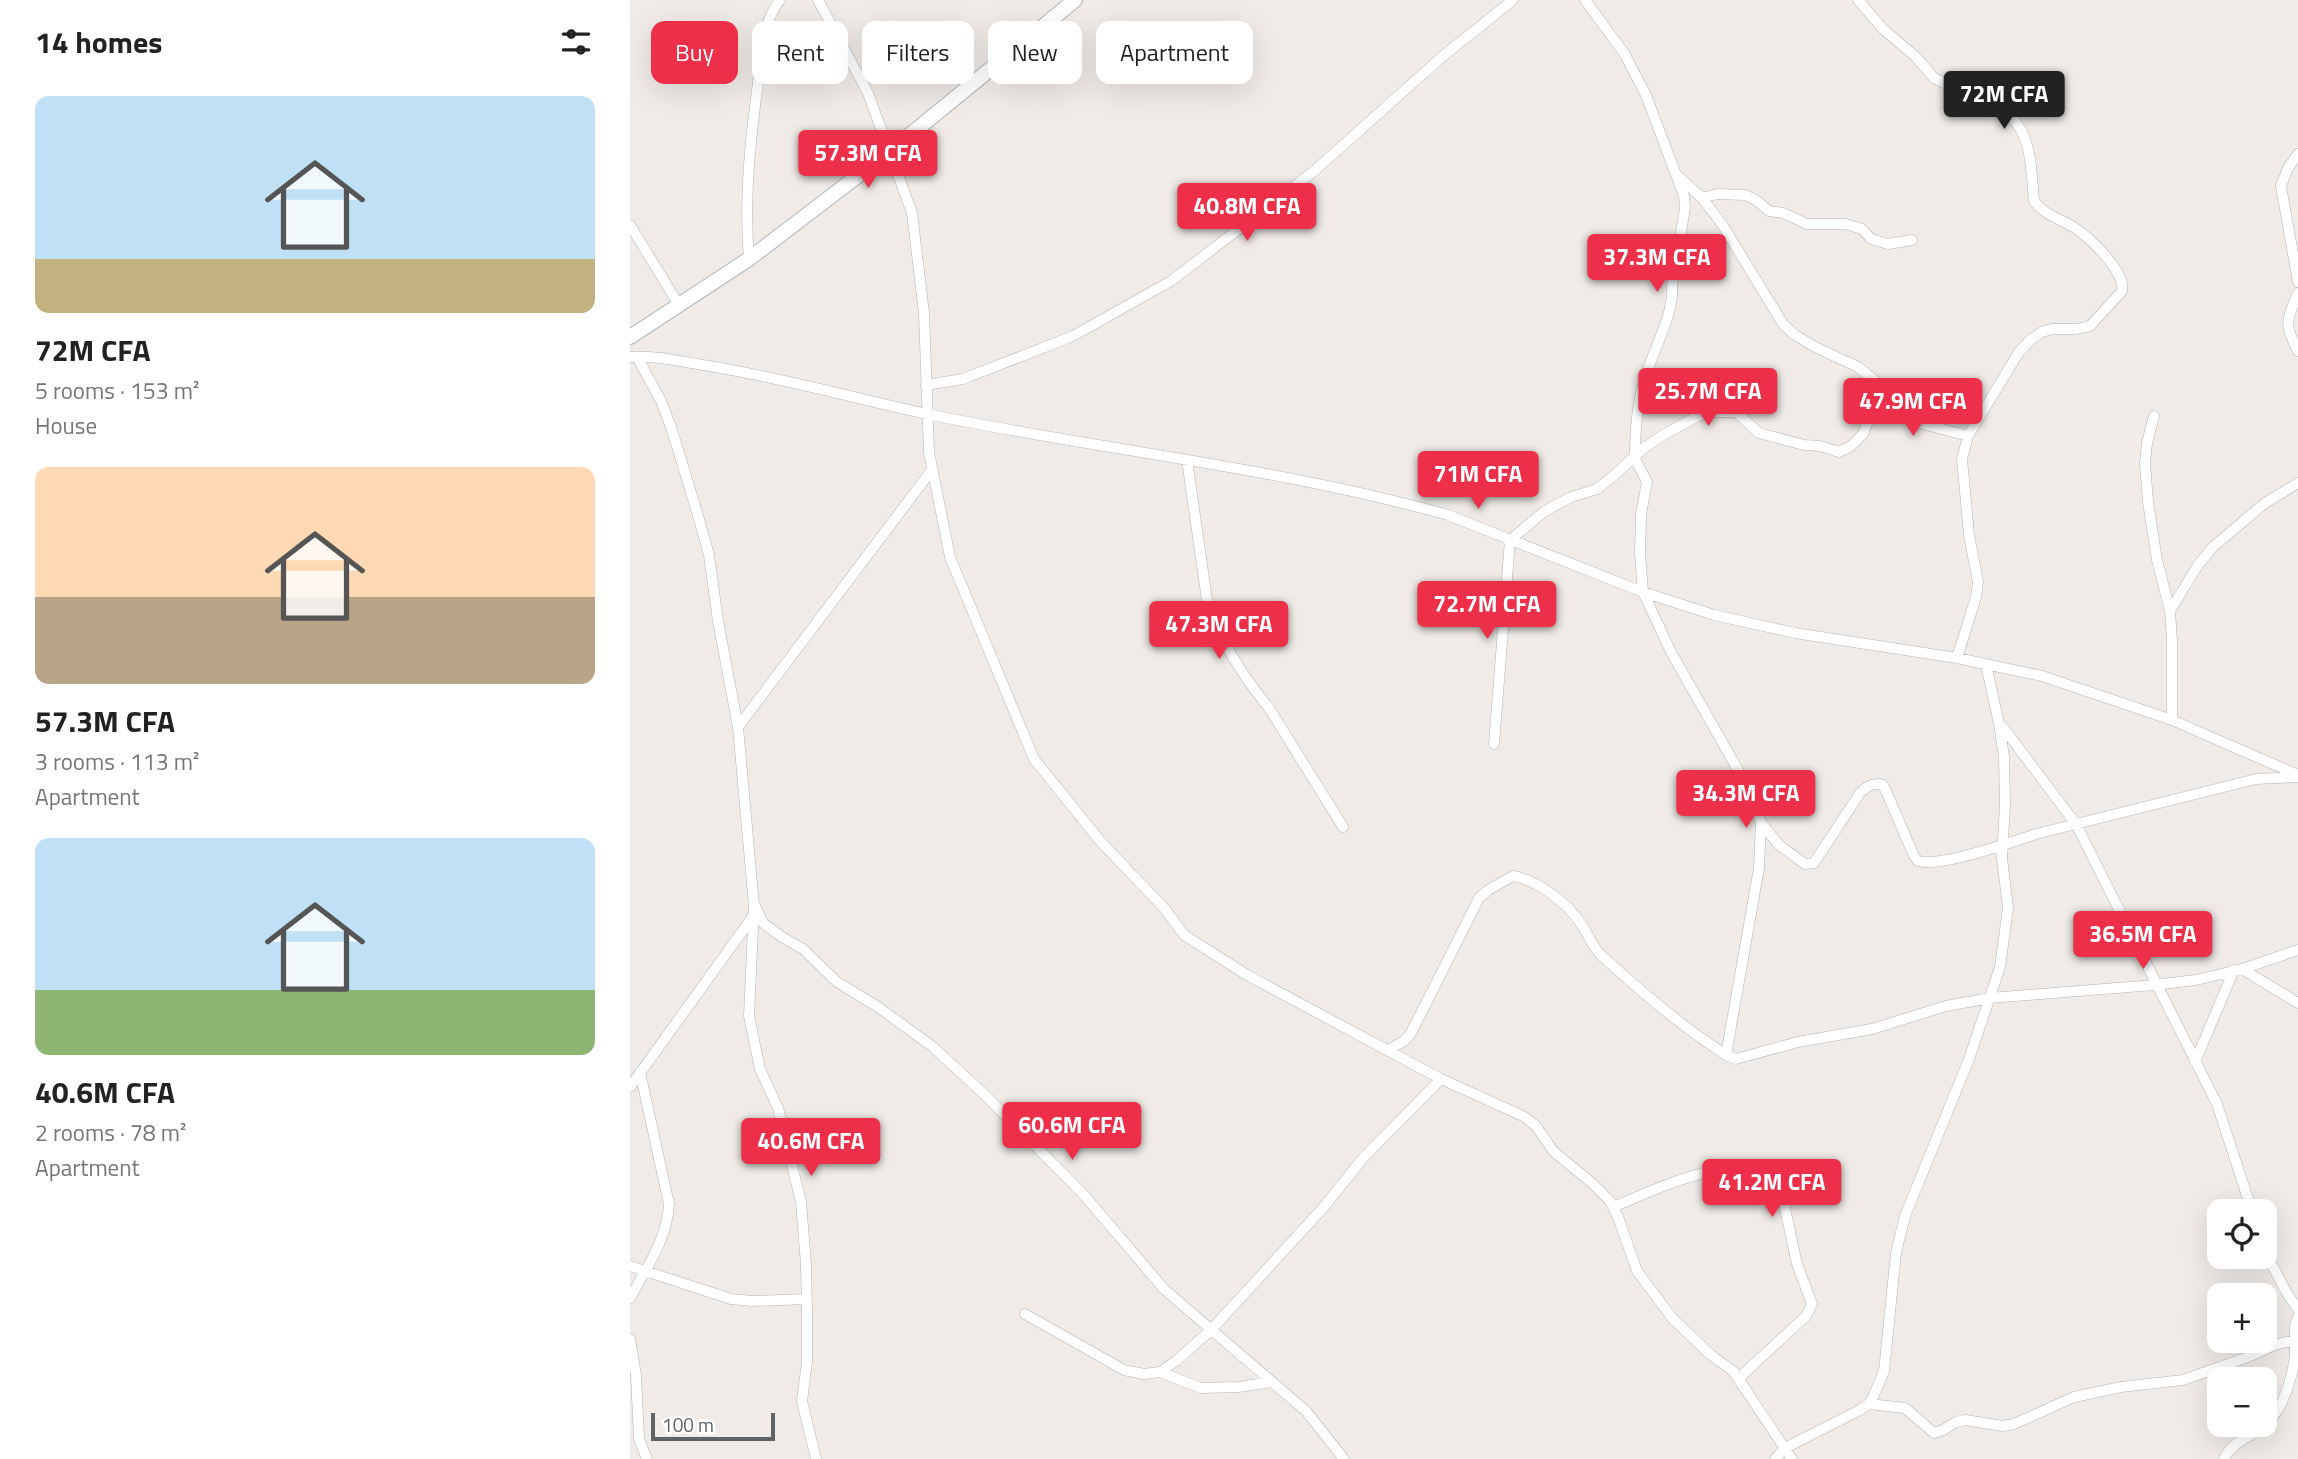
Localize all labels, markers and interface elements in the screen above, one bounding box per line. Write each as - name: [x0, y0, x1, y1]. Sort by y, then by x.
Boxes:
- text: 14 homes: [35, 19, 162, 65]
- chip: Buy: [651, 21, 738, 84]
- chip: Rent: [752, 21, 848, 84]
- chip: Filters: [862, 21, 974, 84]
- chip: New: [988, 21, 1082, 84]
- chip: Apartment: [1096, 21, 1253, 84]
- icon: filters: [557, 23, 595, 61]
- pin: 72M CFA: [1939, 72, 2069, 131]
- text: 72M CFA: [1960, 76, 2048, 111]
- pin: 57.3M CFA: [788, 130, 948, 190]
- text: 57.3M CFA: [814, 135, 922, 170]
- icon: home: [252, 142, 378, 268]
- pin: 40.8M CFA: [1167, 184, 1327, 243]
- text: 40.8M CFA: [1193, 188, 1301, 223]
- pin: 37.3M CFA: [1577, 234, 1737, 294]
- text: 37.3M CFA: [1603, 239, 1711, 274]
- text: 72M CFA: [35, 327, 151, 373]
- pin: 25.7M CFA: [1628, 368, 1788, 428]
- text: 5 rooms · 153 m²: [35, 373, 199, 408]
- text: 25.7M CFA: [1654, 373, 1762, 408]
- pin: 47.9M CFA: [1833, 378, 1993, 438]
- text: 47.9M CFA: [1859, 383, 1967, 418]
- text: House: [35, 408, 97, 443]
- pin: 71M CFA: [1413, 452, 1543, 511]
- text: 71M CFA: [1434, 456, 1522, 491]
- icon: home: [252, 513, 378, 639]
- pin: 72.7M CFA: [1407, 582, 1567, 641]
- text: 72.7M CFA: [1433, 586, 1541, 621]
- pin: 47.3M CFA: [1139, 602, 1299, 661]
- text: 47.3M CFA: [1165, 606, 1273, 641]
- text: 57.3M CFA: [35, 698, 175, 744]
- text: 3 rooms · 113 m²: [35, 744, 199, 779]
- pin: 34.3M CFA: [1666, 770, 1826, 830]
- text: 34.3M CFA: [1692, 775, 1800, 810]
- text: Apartment: [35, 779, 140, 814]
- icon: home: [252, 884, 378, 1010]
- pin: 36.5M CFA: [2063, 912, 2223, 971]
- text: 36.5M CFA: [2089, 916, 2197, 951]
- text: 40.6M CFA: [35, 1069, 175, 1115]
- pin: 60.6M CFA: [992, 1102, 1152, 1162]
- text: 60.6M CFA: [1018, 1107, 1126, 1142]
- text: 2 rooms · 78 m²: [35, 1115, 186, 1150]
- pin: 40.6M CFA: [731, 1118, 891, 1178]
- text: 40.6M CFA: [757, 1123, 865, 1158]
- text: Apartment: [35, 1150, 140, 1185]
- pin: 41.2M CFA: [1692, 1160, 1852, 1219]
- text: 41.2M CFA: [1718, 1164, 1826, 1199]
- map controls: [2207, 1199, 2277, 1437]
- button: locate: [2207, 1199, 2277, 1269]
- button: +: [2207, 1283, 2277, 1353]
- button: −: [2207, 1367, 2277, 1437]
- scale bar: [651, 1410, 775, 1442]
- text: 100 m: [662, 1410, 714, 1439]

